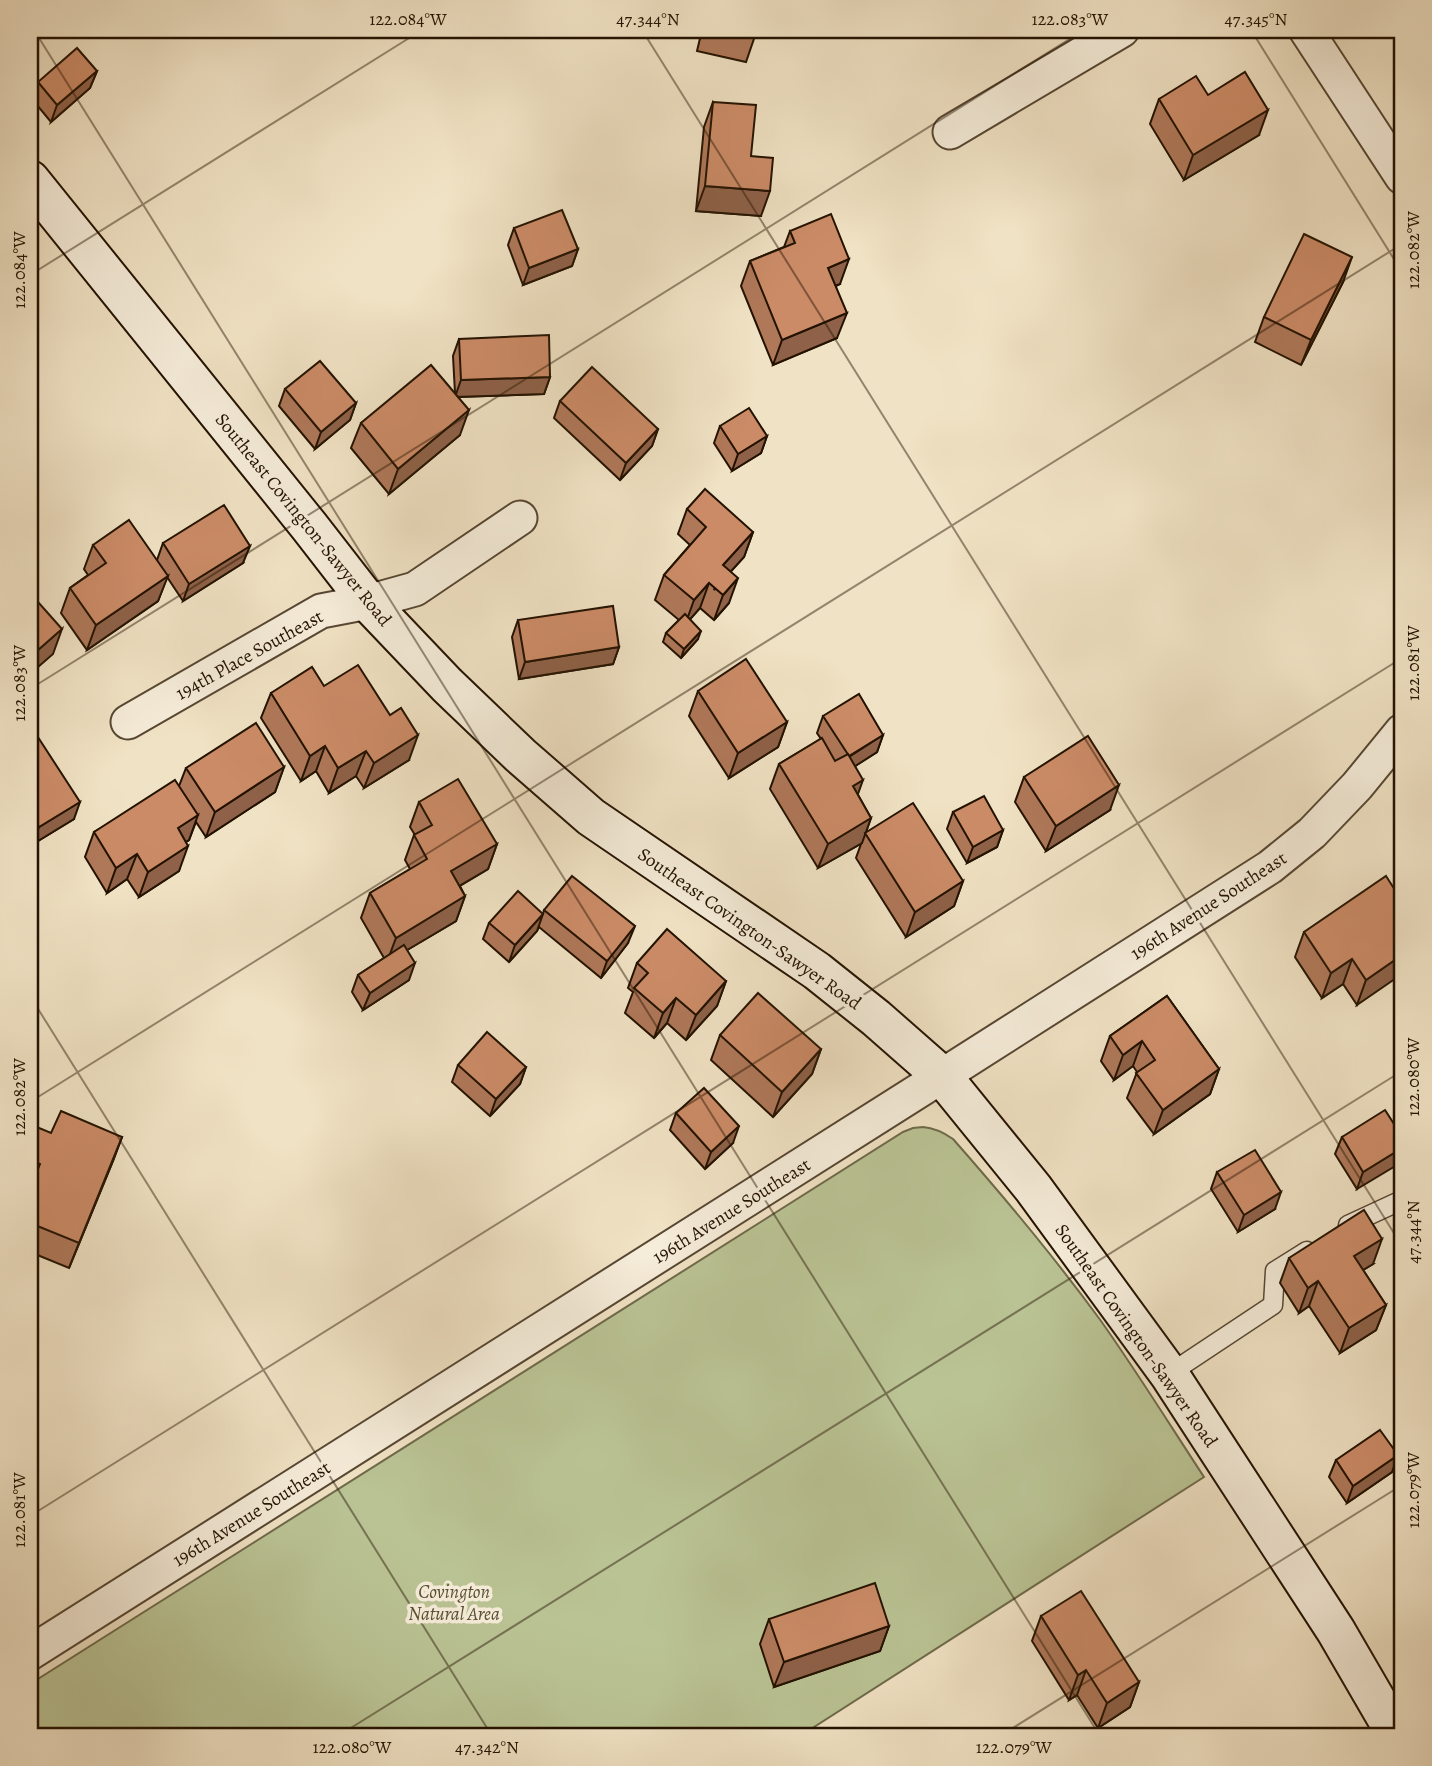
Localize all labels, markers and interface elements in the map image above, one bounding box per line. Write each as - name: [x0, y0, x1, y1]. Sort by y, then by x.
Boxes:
- text: 122.084°W: [369, 7, 447, 31]
- text: 47.344°N: [616, 7, 680, 31]
- text: 122.083°W: [1032, 7, 1109, 31]
- text: 47.345°N: [1225, 7, 1288, 31]
- text: 122.082°W: [1401, 211, 1425, 289]
- text: 122.084°W: [7, 231, 31, 309]
- street label: Southeast Covington-Sawyer Road: [209, 407, 398, 632]
- street label: 194th Place Southeast: [171, 603, 328, 706]
- text: 122.081°W: [1401, 625, 1425, 701]
- text: 122.083°W: [7, 644, 31, 721]
- street label: Southeast Covington-Sawyer Road: [632, 841, 867, 1017]
- street label: 196th Avenue Southeast: [1125, 845, 1292, 966]
- text: 122.080°W: [1401, 1037, 1425, 1116]
- text: 122.082°W: [7, 1058, 31, 1136]
- street label: 196th Avenue Southeast: [648, 1152, 815, 1270]
- text: 47.344°N: [1401, 1200, 1425, 1264]
- street label: Southeast Covington-Sawyer Road: [1049, 1219, 1224, 1453]
- text: 122.079°W: [1401, 1452, 1425, 1528]
- street label: 196th Avenue Southeast: [168, 1455, 335, 1573]
- text: 122.081°W: [7, 1472, 31, 1548]
- park label: Covington Natural Area: [408, 1579, 500, 1627]
- text: 122.080°W: [313, 1735, 392, 1759]
- text: 47.342°N: [455, 1735, 519, 1759]
- text: 122.079°W: [976, 1735, 1052, 1759]

